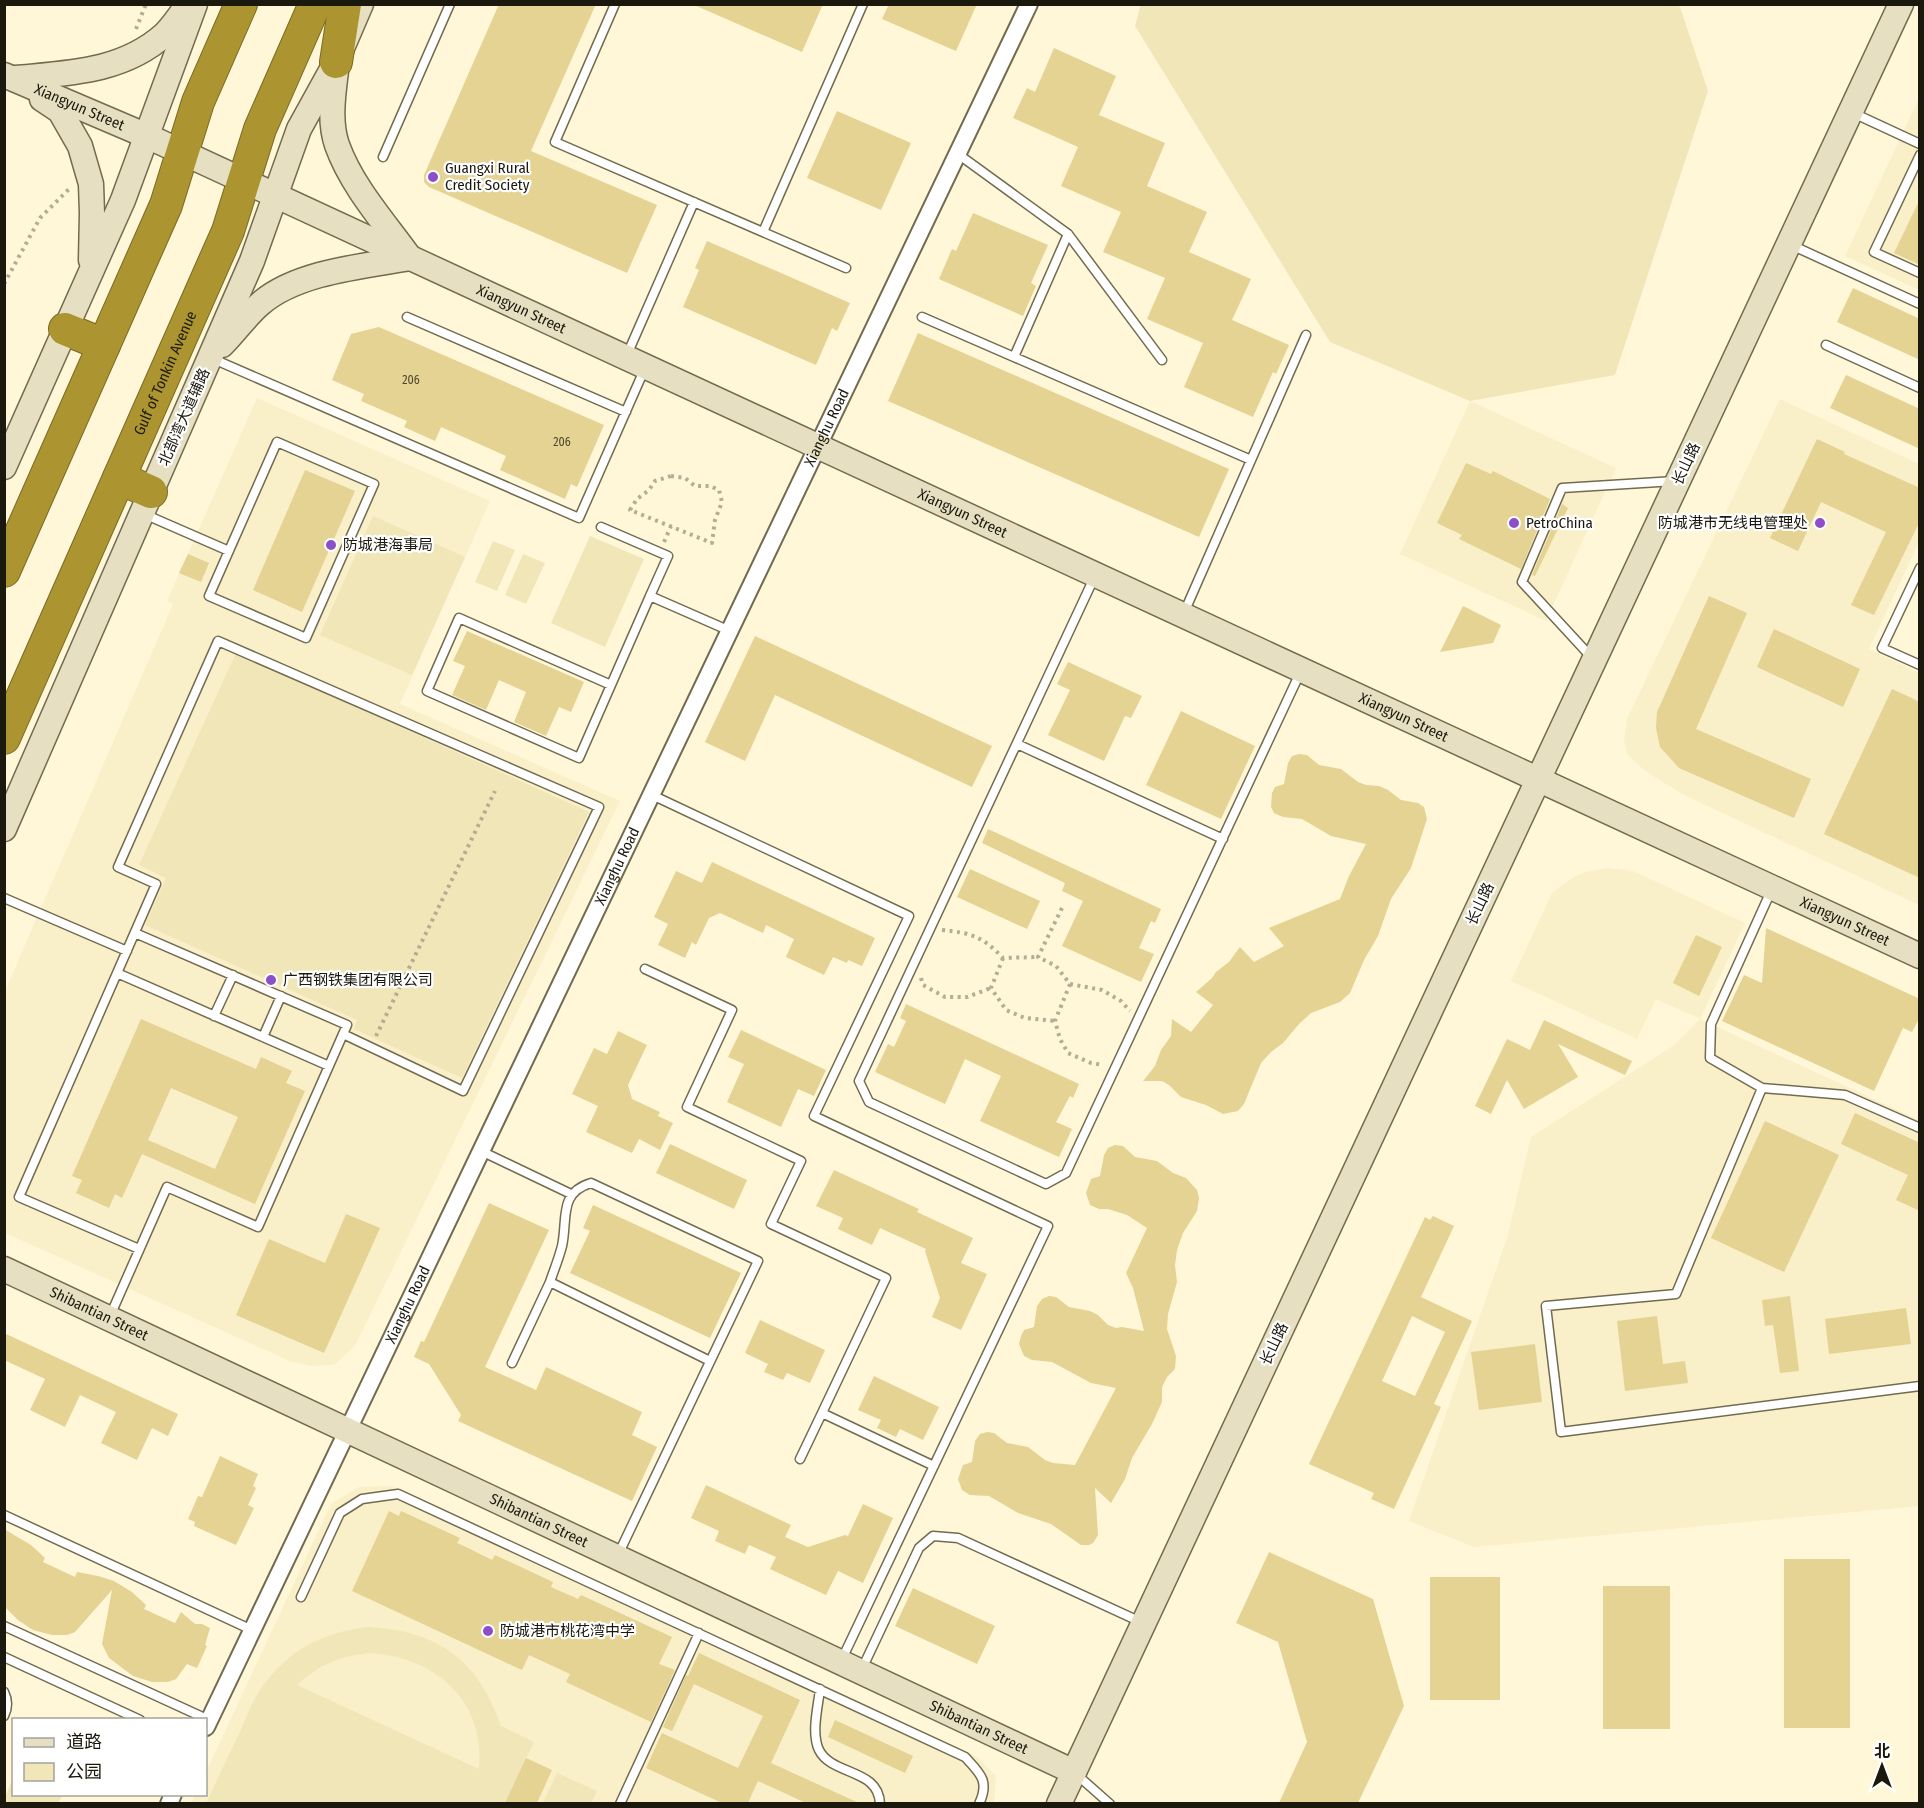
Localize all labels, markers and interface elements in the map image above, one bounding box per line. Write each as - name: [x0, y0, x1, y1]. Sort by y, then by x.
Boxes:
- street label: Xiangyun Street: [32, 80, 127, 134]
- place label: Guangxi Rural Credit Society: [445, 159, 530, 194]
- marker: Guangxi Rural Credit Society: [426, 170, 440, 184]
- street label: Xiangyun Street: [474, 281, 569, 338]
- street label: Gulf of Tonkin Avenue: [130, 308, 201, 438]
- street label: 北部湾大道辅路: [154, 365, 214, 469]
- house number: 206: [402, 373, 420, 387]
- street label: Xianghu Road: [800, 386, 853, 469]
- house number: 206: [553, 435, 571, 449]
- street label: 长山路: [1668, 440, 1704, 488]
- street label: Xiangyun Street: [915, 485, 1010, 542]
- place label: PetroChina: [1526, 514, 1593, 532]
- place label: 防城港市无线电管理处: [1658, 514, 1808, 532]
- marker: PetroChina: [1507, 516, 1521, 530]
- marker: 防城港市无线电管理处: [1813, 516, 1827, 530]
- place label: 防城港海事局: [343, 536, 433, 554]
- marker: 防城港海事局: [324, 538, 338, 552]
- street label: Xiangyun Street: [1356, 689, 1451, 746]
- street label: Xianghu Road: [591, 824, 643, 908]
- street label: 长山路: [1462, 880, 1498, 928]
- street label: Xiangyun Street: [1797, 893, 1892, 950]
- place label: 广西钢铁集团有限公司: [283, 971, 433, 989]
- marker: 广西钢铁集团有限公司: [264, 973, 278, 987]
- street label: Xianghu Road: [382, 1263, 434, 1346]
- street label: Shibantian Street: [47, 1283, 151, 1345]
- street label: 长山路: [1256, 1320, 1292, 1368]
- street label: Shibantian Street: [487, 1490, 591, 1551]
- place label: 防城港市桃花湾中学: [500, 1622, 635, 1640]
- marker: 防城港市桃花湾中学: [481, 1624, 495, 1638]
- street label: Shibantian Street: [927, 1696, 1031, 1758]
- legend: [12, 1718, 207, 1796]
- text: 道路: [66, 1731, 102, 1753]
- north arrow: [1852, 1736, 1912, 1796]
- text: 北: [1874, 1742, 1890, 1761]
- text: 公园: [66, 1761, 102, 1783]

